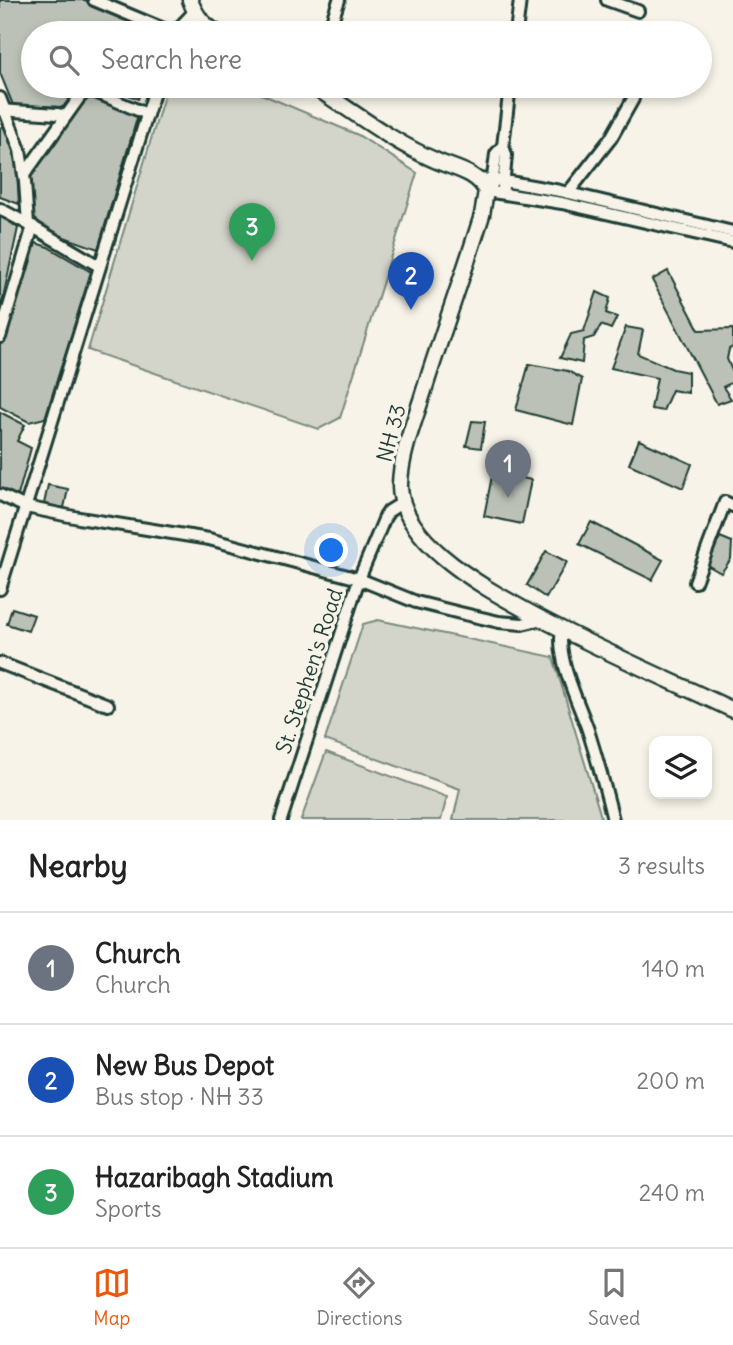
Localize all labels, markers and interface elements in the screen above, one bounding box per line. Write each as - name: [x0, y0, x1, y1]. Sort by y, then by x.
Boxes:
- search box: [21, 21, 712, 98]
- icon: search: [45, 41, 83, 79]
- text: Search here: [101, 43, 242, 76]
- pin: 3: [229, 203, 275, 261]
- pin: 2: [388, 252, 434, 310]
- street label: NH 33: [370, 401, 412, 465]
- pin: 1: [485, 440, 531, 498]
- your location: [314, 533, 348, 567]
- street label: St. Stephen's Road: [270, 585, 348, 757]
- map controls: [649, 736, 712, 799]
- button: layers: [649, 736, 712, 799]
- text: Nearby: [28, 847, 128, 885]
- text: 3 results: [618, 851, 705, 880]
- text: Church: [95, 937, 181, 970]
- text: 1: [46, 954, 56, 983]
- text: 140 m: [642, 954, 705, 983]
- text: Church: [95, 970, 171, 999]
- text: New Bus Depot: [95, 1049, 274, 1082]
- text: 2: [45, 1066, 57, 1095]
- text: 200 m: [636, 1066, 705, 1095]
- text: Bus stop · NH 33: [95, 1082, 264, 1111]
- text: Hazaribagh Stadium: [95, 1161, 333, 1194]
- text: 3: [44, 1178, 58, 1207]
- text: 240 m: [639, 1178, 705, 1207]
- text: Sports: [95, 1194, 161, 1223]
- tab: Map: [93, 1264, 131, 1330]
- tab: Directions: [317, 1264, 402, 1330]
- tab: Saved: [588, 1264, 640, 1330]

